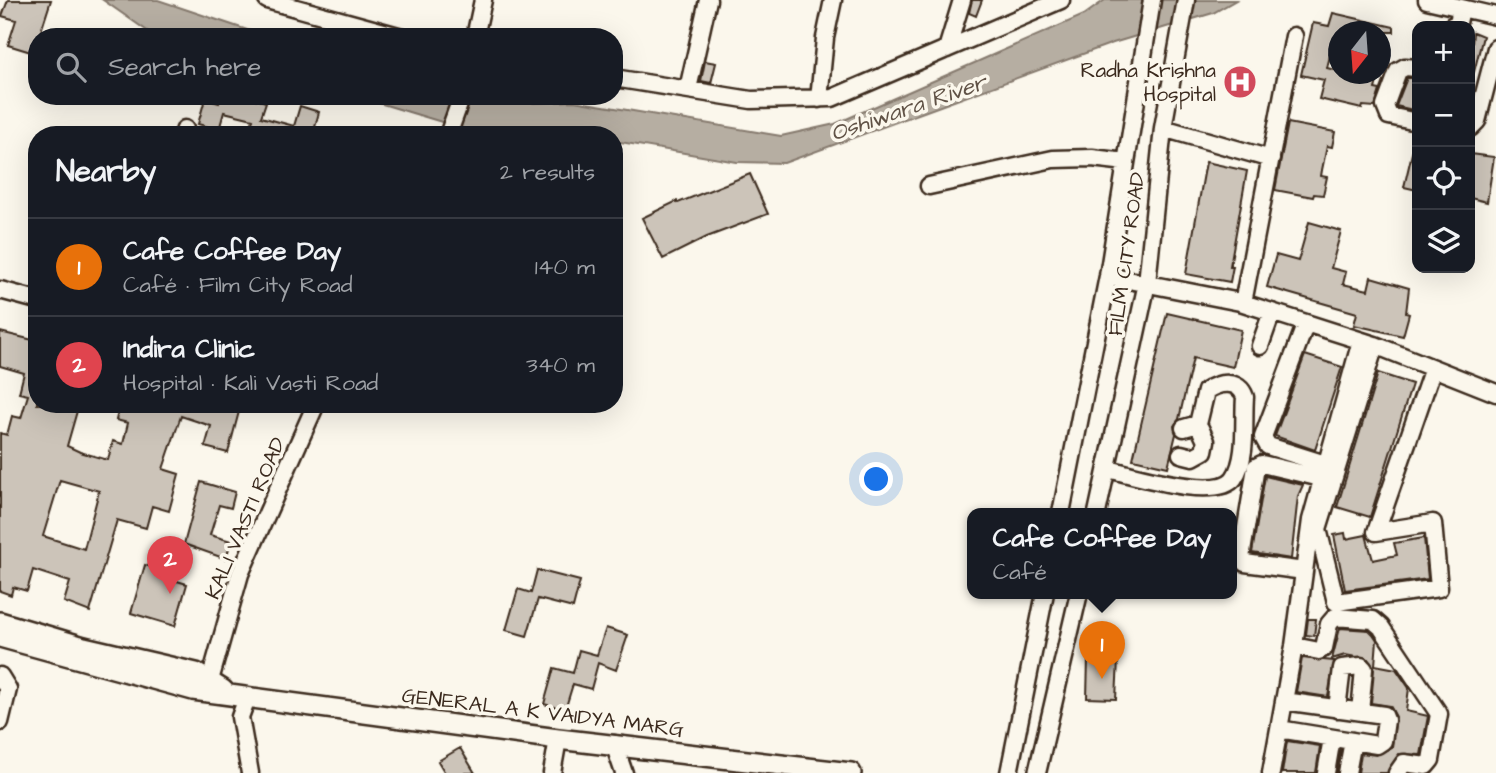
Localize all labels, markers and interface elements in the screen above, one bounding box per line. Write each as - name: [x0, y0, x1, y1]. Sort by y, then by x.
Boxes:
- north arrow: [1328, 21, 1391, 84]
- map controls: [1412, 21, 1475, 273]
- button: +: [1412, 21, 1475, 84]
- search box: [28, 28, 623, 105]
- icon: search: [52, 48, 90, 86]
- text: Search here: [108, 49, 261, 85]
- place label: Radha Krishna Hospital: [1080, 56, 1216, 110]
- hospital icon: Radha Krishna Hospital: [1221, 63, 1259, 101]
- water label: Oshiwara River: [826, 66, 993, 150]
- button: −: [1412, 84, 1475, 147]
- button: locate: [1412, 147, 1475, 210]
- text: Nearby: [56, 151, 156, 193]
- text: 2 results: [500, 156, 595, 188]
- street label: FILM CITY ROAD: [1101, 170, 1152, 338]
- button: layers: [1412, 210, 1475, 273]
- text: Cafe Coffee Day: [123, 233, 341, 269]
- text: 1: [78, 251, 80, 283]
- text: 140 m: [535, 251, 595, 283]
- text: Café · Film City Road: [123, 269, 353, 301]
- text: Indira Clinic: [123, 331, 255, 367]
- text: 2: [72, 349, 86, 381]
- text: 340 m: [526, 349, 595, 381]
- text: Hospital · Kali Vasti Road: [123, 367, 378, 399]
- street label: KALI VASTI ROAD: [198, 432, 293, 604]
- your location: [859, 462, 893, 496]
- popup: [967, 508, 1237, 599]
- text: Cafe Coffee Day: [993, 520, 1211, 556]
- pin: 2: [147, 536, 193, 594]
- text: Café: [993, 556, 1047, 588]
- pin: 1: [1079, 621, 1125, 679]
- street label: GENERAL A K VAIDYA MARG: [400, 681, 686, 744]

